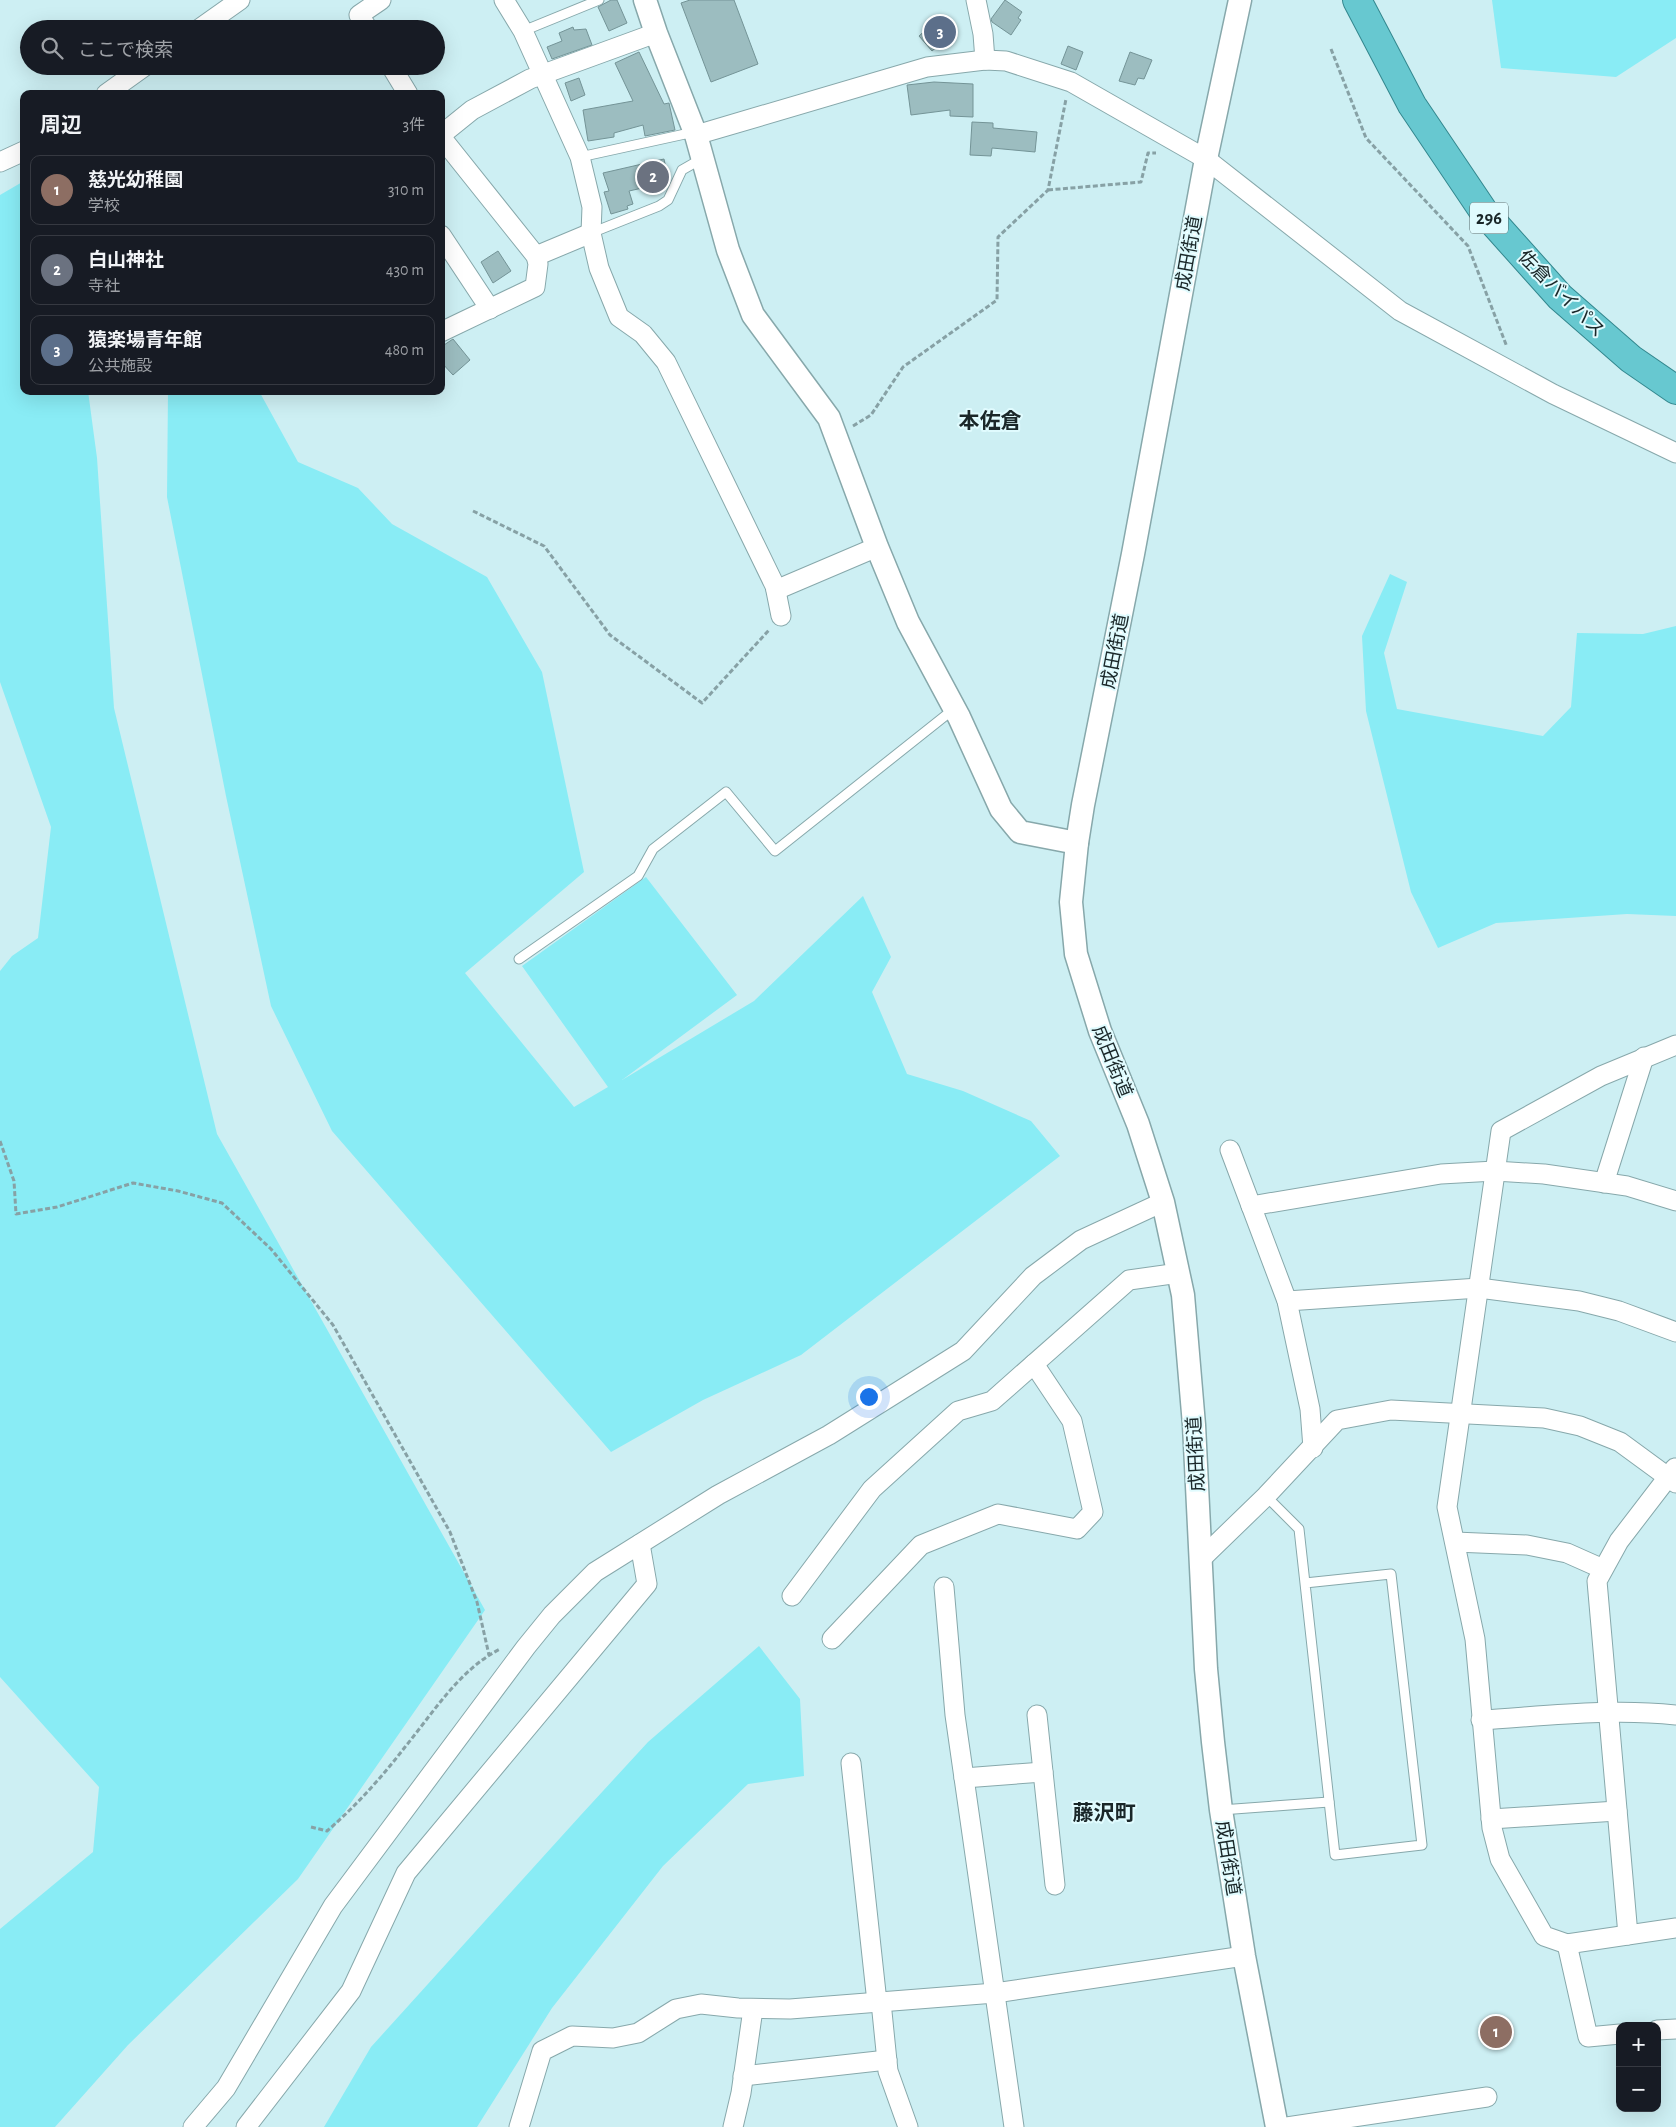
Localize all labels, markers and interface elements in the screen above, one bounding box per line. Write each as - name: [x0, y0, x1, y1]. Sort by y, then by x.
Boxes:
- pin: 3: [924, 13, 956, 51]
- search box: [20, 20, 445, 75]
- icon: search: [38, 34, 66, 62]
- text: ここで検索: [78, 41, 173, 60]
- text: 周辺: [40, 115, 82, 136]
- text: 3件: [402, 117, 425, 133]
- pin: 2: [637, 158, 669, 196]
- text: 慈光幼稚園: [88, 171, 183, 190]
- text: 1: [54, 182, 60, 198]
- text: 310 m: [388, 182, 424, 198]
- text: 学校: [88, 198, 120, 214]
- road number: 296: [1470, 202, 1508, 234]
- street label: 成田街道: [1172, 214, 1205, 292]
- street label: 佐倉バイパス: [1514, 246, 1609, 341]
- text: 白山神社: [88, 251, 164, 270]
- text: 2: [53, 262, 61, 278]
- text: 430 m: [386, 262, 424, 278]
- text: 寺社: [88, 278, 120, 294]
- text: 猿楽場青年館: [88, 331, 202, 350]
- text: 3: [54, 342, 60, 358]
- text: 480 m: [385, 342, 424, 358]
- text: 公共施設: [88, 358, 152, 374]
- district label: 本佐倉: [959, 410, 1022, 432]
- street label: 成田街道: [1097, 612, 1132, 690]
- street label: 成田街道: [1089, 1022, 1137, 1100]
- your location: [856, 1384, 882, 1410]
- street label: 成田街道: [1183, 1415, 1208, 1492]
- district label: 藤沢町: [1073, 1802, 1136, 1824]
- street label: 成田街道: [1212, 1819, 1245, 1897]
- pin: 1: [1480, 2013, 1512, 2051]
- map controls: [1616, 2022, 1661, 2112]
- button: +: [1616, 2022, 1661, 2067]
- button: −: [1616, 2067, 1661, 2112]

